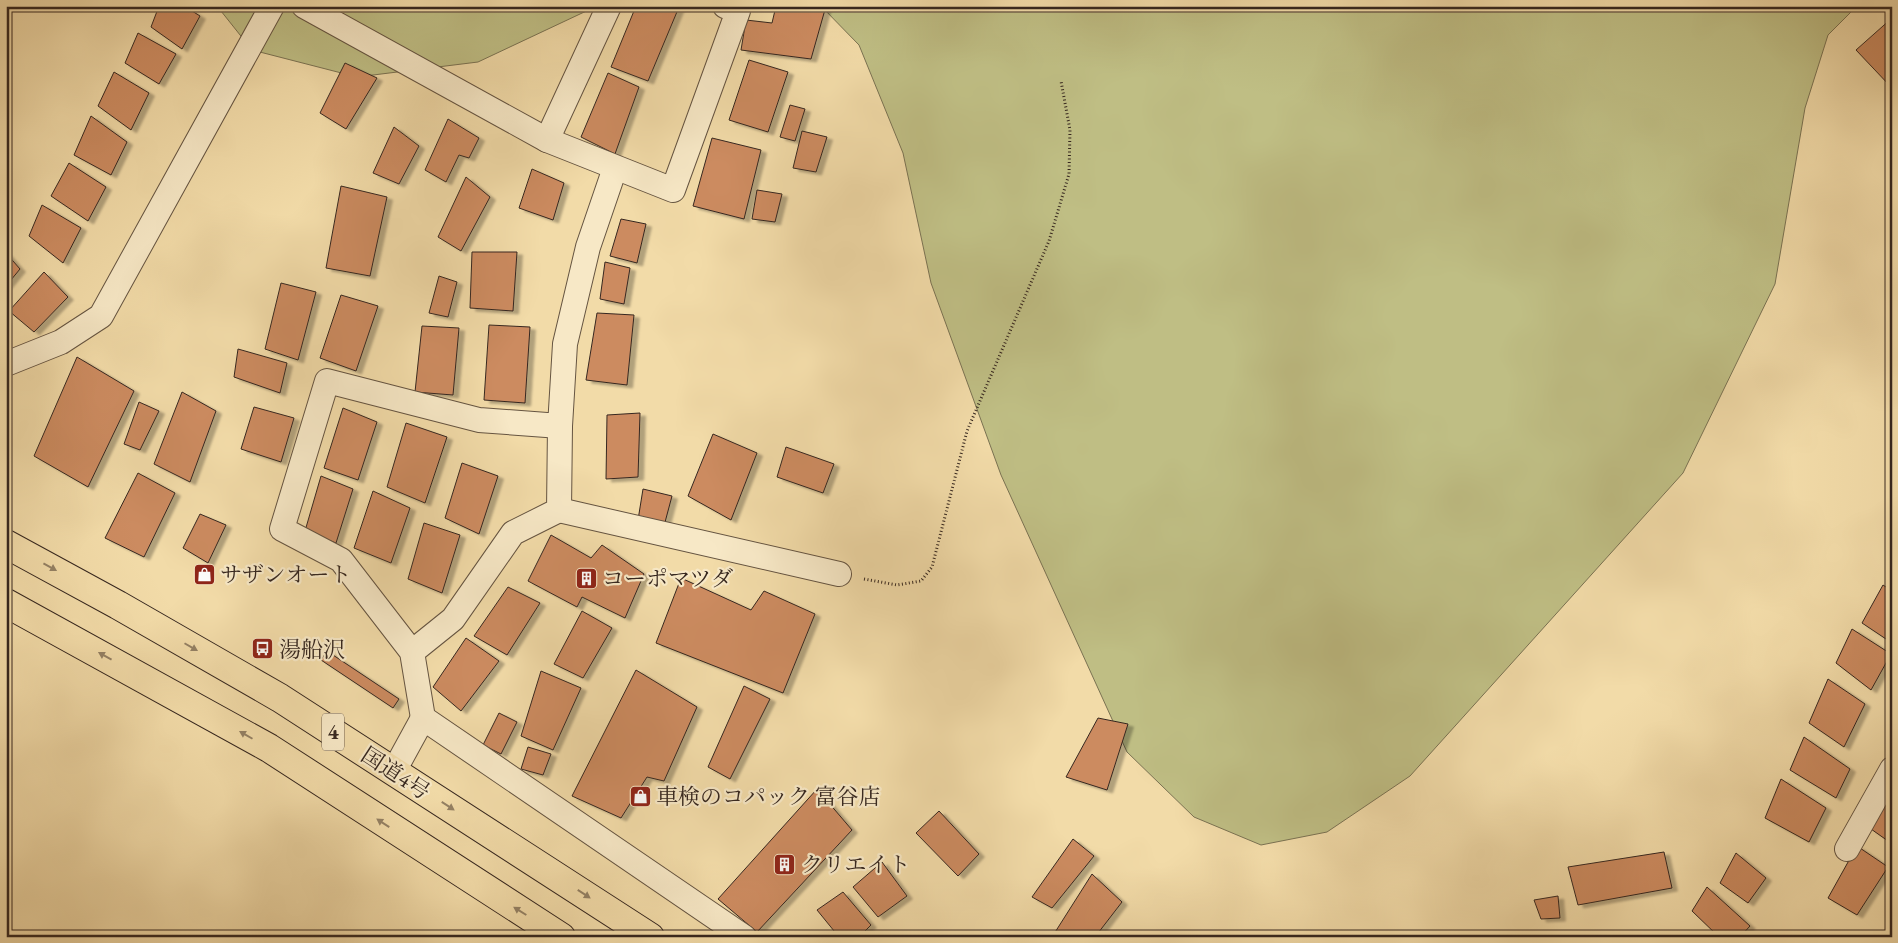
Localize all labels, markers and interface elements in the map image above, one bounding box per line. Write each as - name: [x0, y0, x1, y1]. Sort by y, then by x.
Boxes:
- place label: サザンオート: [220, 560, 352, 589]
- one-way arrow: [43, 562, 56, 571]
- shop icon: サザンオート: [192, 562, 216, 586]
- place label: コーポマツダ: [602, 564, 733, 593]
- building icon: コーポマツダ: [574, 566, 598, 590]
- place label: 湯船沢: [279, 635, 345, 664]
- bus stop icon: 湯船沢: [251, 637, 275, 661]
- one-way arrow: [184, 642, 198, 651]
- one-way arrow: [98, 651, 111, 660]
- road number: 4: [322, 714, 344, 750]
- one-way arrow: [239, 731, 254, 739]
- street label: 国道4号: [356, 740, 436, 806]
- place label: 車検のコパック 富谷店: [656, 782, 880, 811]
- shop icon: 車検のコパック 富谷店: [628, 784, 652, 808]
- one-way arrow: [441, 801, 455, 811]
- one-way arrow: [376, 819, 389, 828]
- place label: クリエイト: [801, 850, 911, 879]
- building icon: クリエイト: [773, 852, 797, 876]
- one-way arrow: [578, 890, 591, 899]
- one-way arrow: [513, 906, 526, 916]

